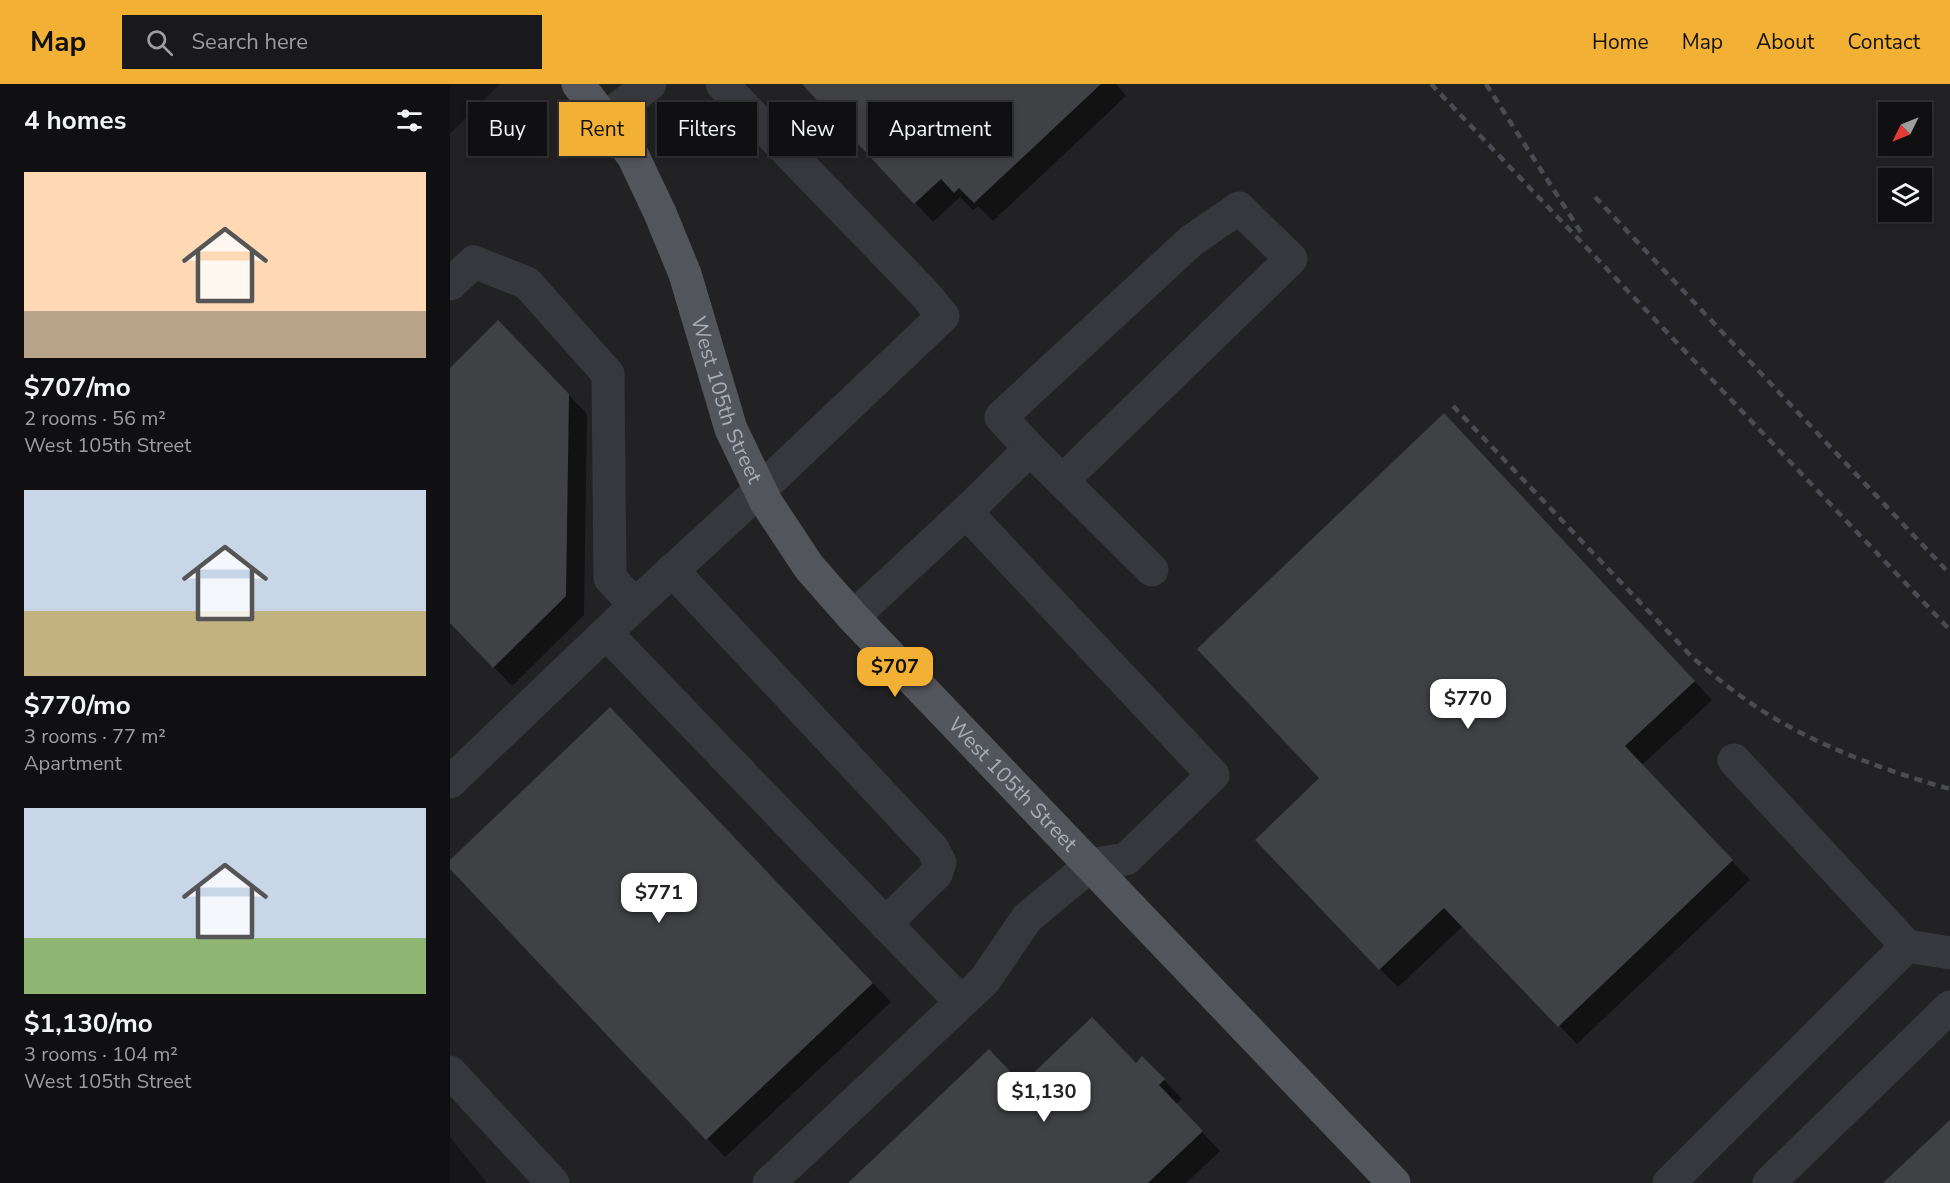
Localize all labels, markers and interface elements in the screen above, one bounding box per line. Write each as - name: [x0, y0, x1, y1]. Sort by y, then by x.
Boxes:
- search box: [122, 15, 542, 69]
- text: Map: [30, 23, 86, 61]
- icon: search: [143, 26, 176, 59]
- text: Search here: [191, 27, 308, 57]
- text: Home: [1592, 28, 1649, 56]
- text: Map: [1682, 28, 1723, 56]
- text: About: [1756, 28, 1814, 56]
- text: Contact: [1847, 28, 1920, 56]
- chip: Buy: [468, 102, 547, 156]
- chip: Rent: [559, 102, 645, 156]
- chip: Filters: [657, 102, 757, 156]
- chip: New: [769, 102, 856, 156]
- chip: Apartment: [868, 102, 1012, 156]
- north arrow: [1878, 102, 1932, 156]
- map controls: [1878, 102, 1932, 222]
- text: 4 homes: [24, 103, 126, 138]
- icon: filters: [393, 104, 426, 137]
- button: layers: [1878, 168, 1932, 222]
- icon: home: [171, 211, 279, 319]
- street label: West 105th Street: [684, 313, 769, 488]
- text: $707/mo: [24, 370, 131, 405]
- text: 2 rooms · 56 m²: [24, 405, 166, 432]
- text: West 105th Street: [24, 432, 191, 459]
- icon: home: [171, 529, 279, 637]
- pin: $707: [859, 647, 931, 698]
- text: $707: [871, 653, 919, 680]
- pin: $770: [1432, 679, 1504, 730]
- text: $770: [1444, 685, 1492, 712]
- text: $770/mo: [24, 688, 131, 723]
- street label: West 105th Street: [942, 711, 1084, 858]
- text: 3 rooms · 77 m²: [24, 723, 166, 750]
- text: Apartment: [24, 750, 122, 777]
- icon: home: [171, 847, 279, 955]
- pin: $771: [623, 873, 695, 924]
- text: $771: [635, 879, 683, 906]
- text: $1,130/mo: [24, 1006, 153, 1041]
- text: 3 rooms · 104 m²: [24, 1041, 178, 1068]
- text: West 105th Street: [24, 1068, 191, 1095]
- pin: $1,130: [995, 1072, 1093, 1123]
- text: $1,130: [1012, 1078, 1076, 1105]

